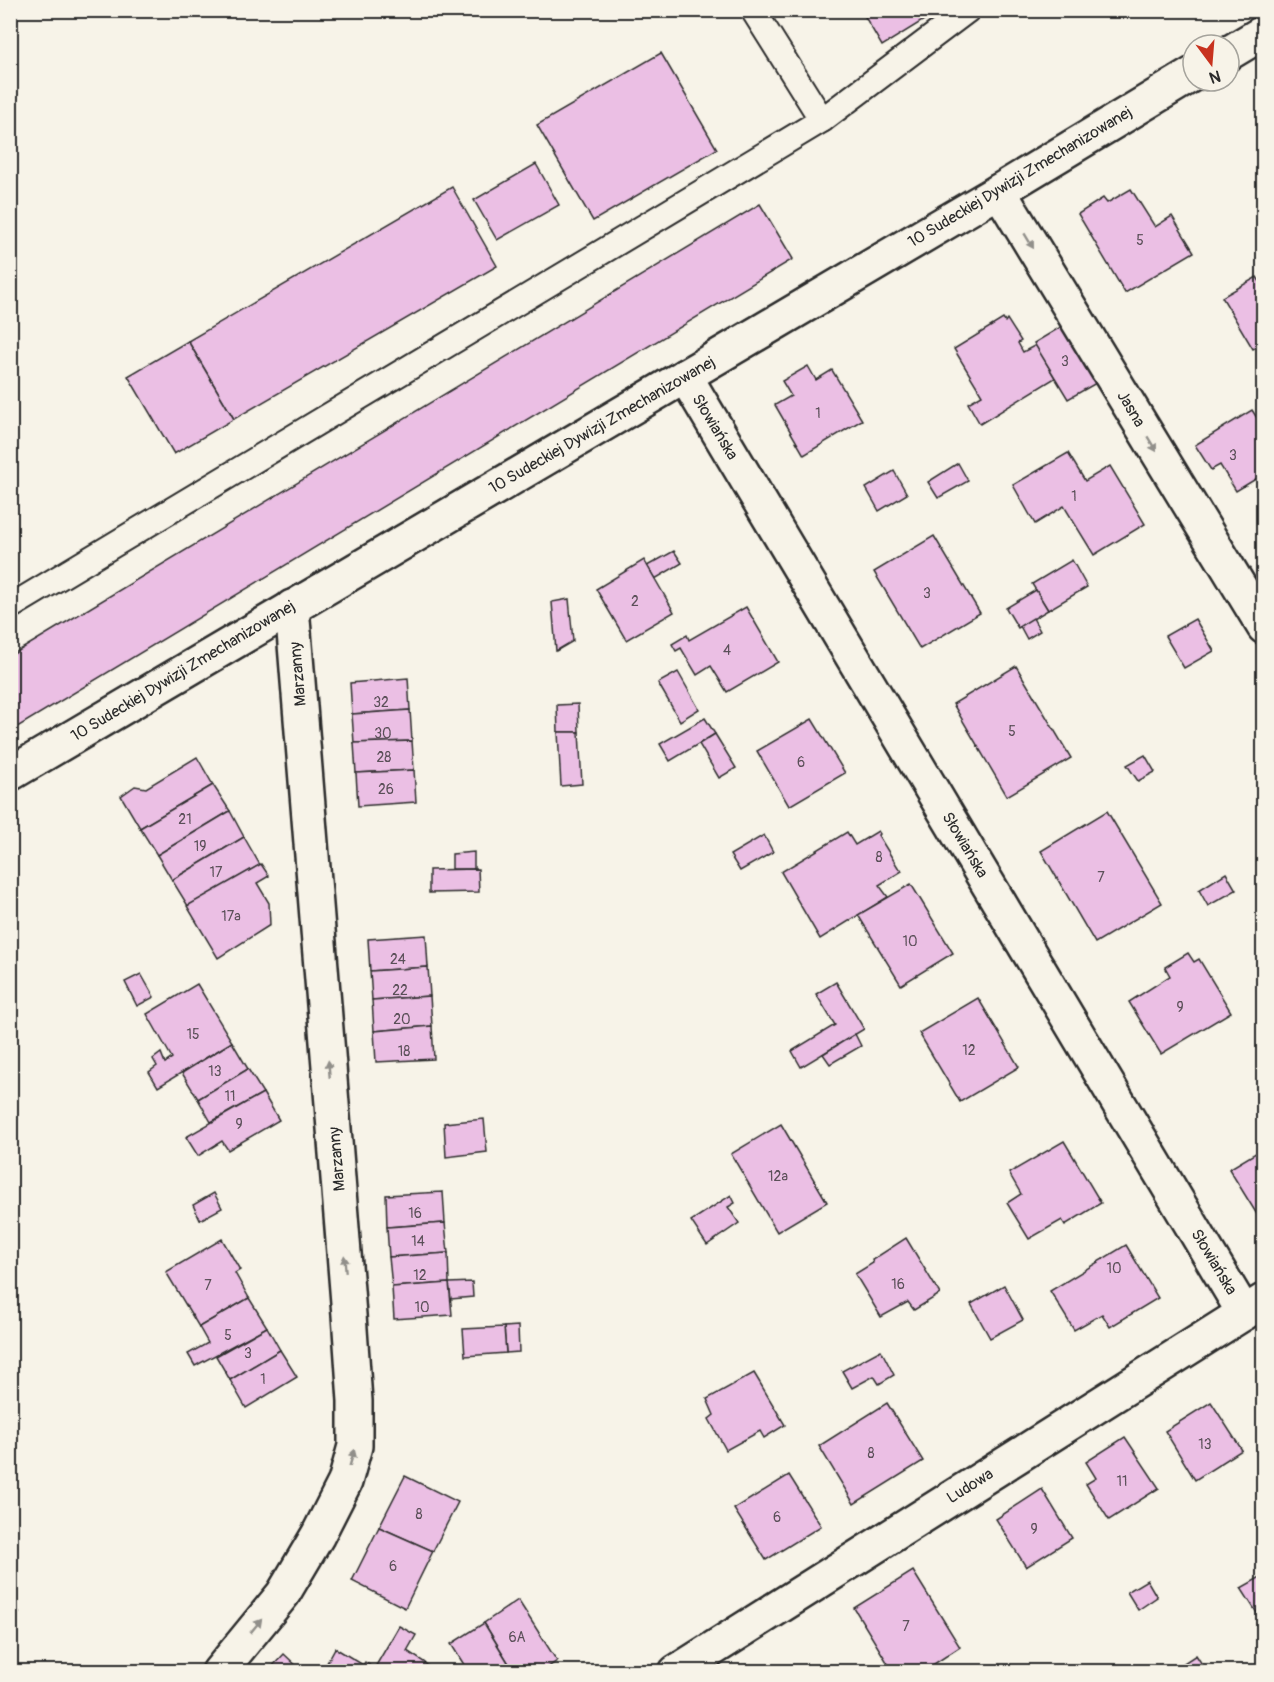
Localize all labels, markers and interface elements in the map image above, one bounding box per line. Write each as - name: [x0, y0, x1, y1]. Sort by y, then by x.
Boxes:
- north arrow: [1181, 33, 1241, 93]
- text: N: [1207, 65, 1223, 88]
- street label: 10 Sudeckiej Dywizji Zmechanizowanej: [904, 102, 1136, 252]
- house number: 5: [1136, 232, 1144, 249]
- one-way arrow: [1024, 233, 1034, 250]
- street label: 10 Sudeckiej Dywizji Zmechanizowanej: [485, 352, 719, 498]
- house number: 3: [1061, 353, 1069, 370]
- street label: Jasna: [1112, 387, 1150, 431]
- street label: Słowiańska: [688, 390, 742, 464]
- house number: 1: [815, 405, 821, 422]
- one-way arrow: [1147, 436, 1158, 452]
- house number: 3: [1229, 447, 1237, 464]
- house number: 1: [1071, 488, 1077, 505]
- house number: 3: [923, 585, 931, 602]
- house number: 2: [631, 593, 639, 610]
- street label: 10 Sudeckiej Dywizji Zmechanizowanej: [67, 596, 299, 746]
- street label: Marzanny: [285, 641, 311, 707]
- house number: 4: [723, 642, 731, 659]
- house number: 32: [373, 694, 389, 711]
- house number: 5: [1008, 723, 1016, 740]
- house number: 30: [374, 725, 392, 742]
- house number: 28: [377, 749, 391, 766]
- house number: 6: [797, 754, 805, 771]
- house number: 26: [378, 781, 394, 798]
- street label: Słowiańska: [938, 808, 992, 882]
- house number: 21: [178, 811, 192, 828]
- house number: 19: [194, 838, 206, 855]
- house number: 8: [875, 849, 883, 866]
- house number: 17: [210, 864, 223, 881]
- house number: 7: [1097, 869, 1105, 886]
- house number: 17a: [221, 908, 241, 925]
- house number: 10: [902, 933, 918, 950]
- house number: 24: [390, 951, 406, 968]
- house number: 22: [392, 982, 408, 999]
- house number: 9: [1176, 999, 1184, 1016]
- house number: 20: [393, 1011, 411, 1028]
- house number: 15: [186, 1026, 200, 1043]
- house number: 12: [962, 1042, 976, 1059]
- house number: 18: [398, 1043, 410, 1060]
- one-way arrow: [325, 1060, 334, 1079]
- house number: 13: [208, 1063, 222, 1080]
- house number: 11: [225, 1088, 235, 1105]
- house number: 9: [235, 1116, 243, 1133]
- street label: Marzanny: [324, 1126, 350, 1192]
- house number: 12a: [768, 1168, 788, 1185]
- house number: 16: [408, 1205, 422, 1222]
- street label: Słowiańska: [1187, 1225, 1241, 1299]
- house number: 14: [411, 1233, 425, 1250]
- one-way arrow: [340, 1254, 350, 1273]
- house number: 10: [1106, 1260, 1122, 1277]
- house number: 12: [413, 1267, 427, 1284]
- house number: 16: [891, 1276, 905, 1293]
- house number: 7: [204, 1277, 212, 1294]
- house number: 10: [414, 1299, 430, 1316]
- house number: 5: [224, 1327, 232, 1344]
- house number: 3: [244, 1345, 252, 1362]
- house number: 1: [260, 1371, 266, 1388]
- house number: 13: [1198, 1436, 1212, 1453]
- house number: 8: [867, 1445, 875, 1462]
- one-way arrow: [348, 1449, 357, 1467]
- street label: Ludowa: [943, 1464, 997, 1508]
- house number: 11: [1117, 1473, 1127, 1490]
- house number: 8: [415, 1506, 423, 1523]
- house number: 6: [773, 1509, 781, 1526]
- house number: 9: [1030, 1521, 1038, 1538]
- house number: 6: [389, 1558, 397, 1575]
- house number: 7: [902, 1618, 910, 1635]
- one-way arrow: [249, 1619, 262, 1634]
- house number: 6A: [508, 1629, 526, 1646]

